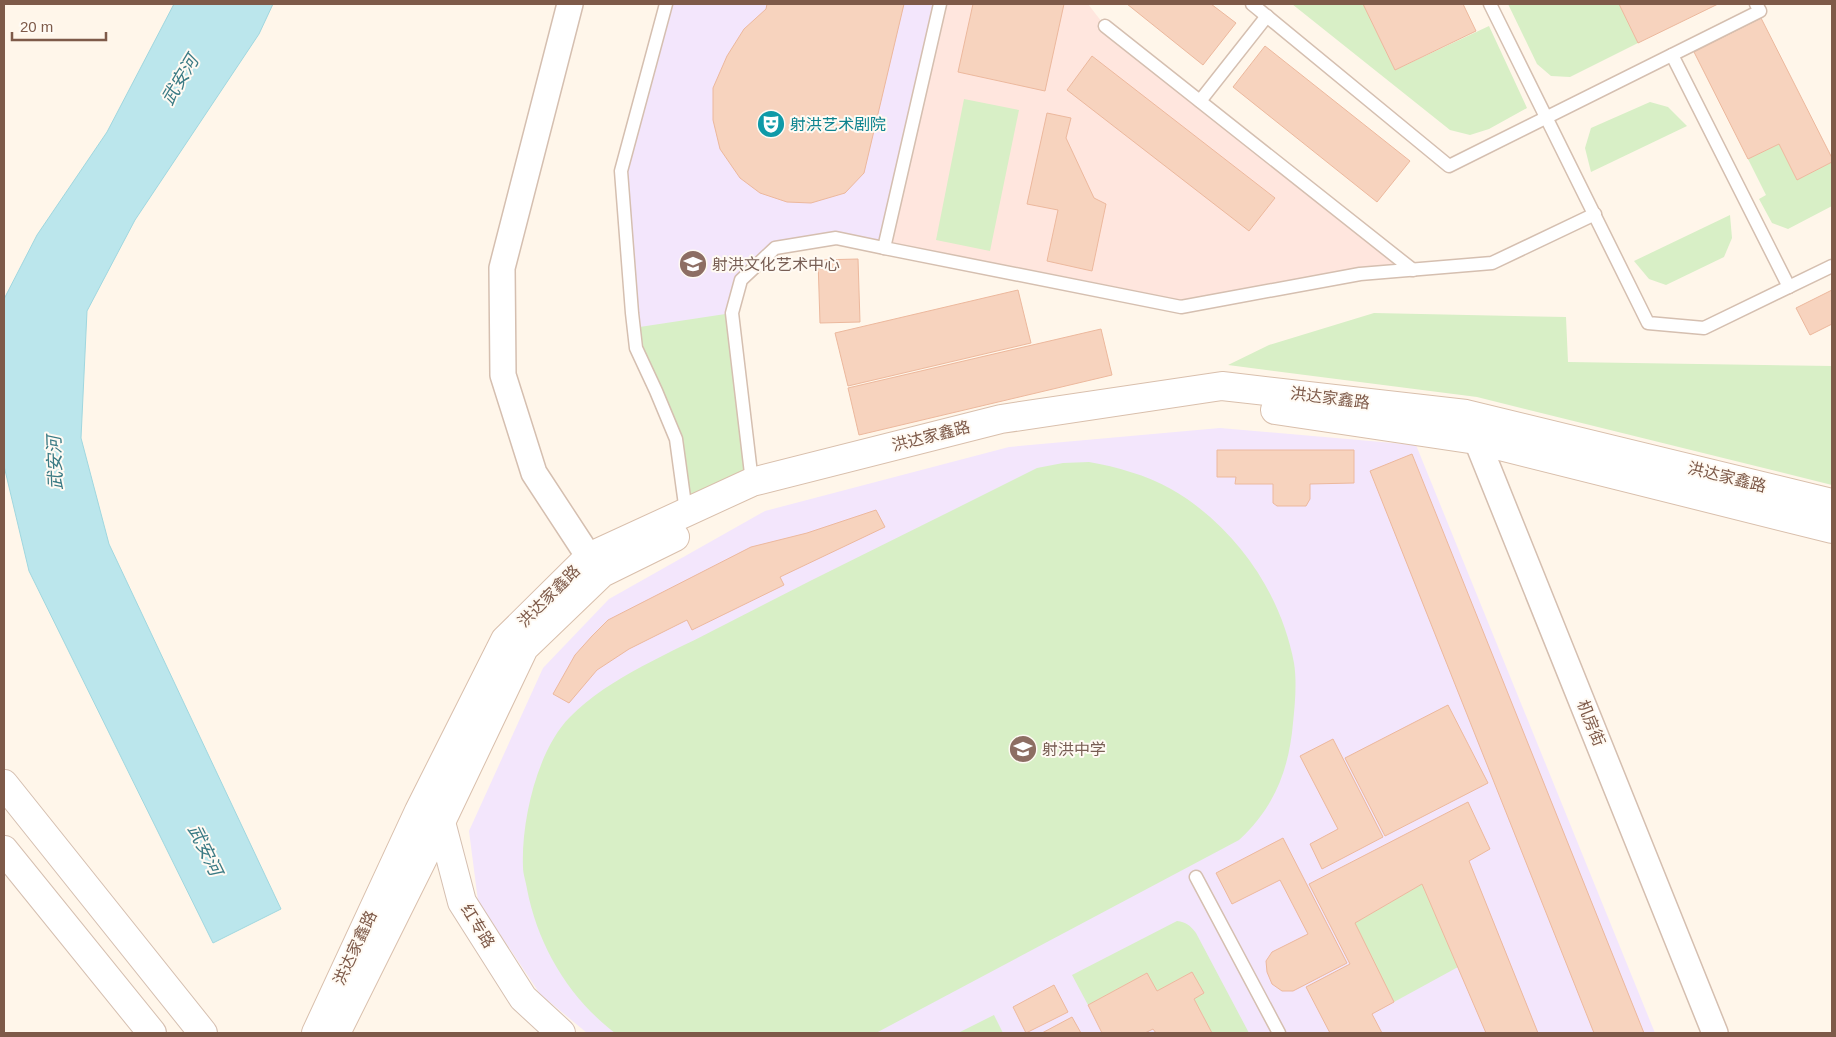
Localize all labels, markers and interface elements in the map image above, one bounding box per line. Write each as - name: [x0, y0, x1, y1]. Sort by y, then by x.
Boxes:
- scale bar: [12, 10, 106, 42]
- text: 20 m: [20, 18, 53, 35]
- water label: 武安河: [158, 49, 204, 108]
- theatre icon: 射洪艺术剧院: [756, 109, 786, 139]
- place label: 射洪艺术剧院: [790, 116, 886, 133]
- school or university icon: 射洪文化艺术中心: [678, 249, 708, 279]
- place label: 射洪文化艺术中心: [712, 256, 840, 273]
- street label: 洪达家鑫路: [1289, 385, 1371, 411]
- street label: 洪达家鑫路: [890, 418, 972, 454]
- water label: 武安河: [44, 433, 66, 490]
- street label: 洪达家鑫路: [1686, 459, 1768, 495]
- street label: 洪达家鑫路: [515, 562, 583, 630]
- street label: 机房街: [1574, 698, 1608, 748]
- school or university icon: 射洪中学: [1008, 734, 1038, 764]
- place label: 射洪中学: [1042, 741, 1106, 758]
- water label: 武安河: [184, 821, 227, 881]
- street label: 红专路: [458, 901, 498, 951]
- street label: 洪达家鑫路: [330, 908, 380, 988]

